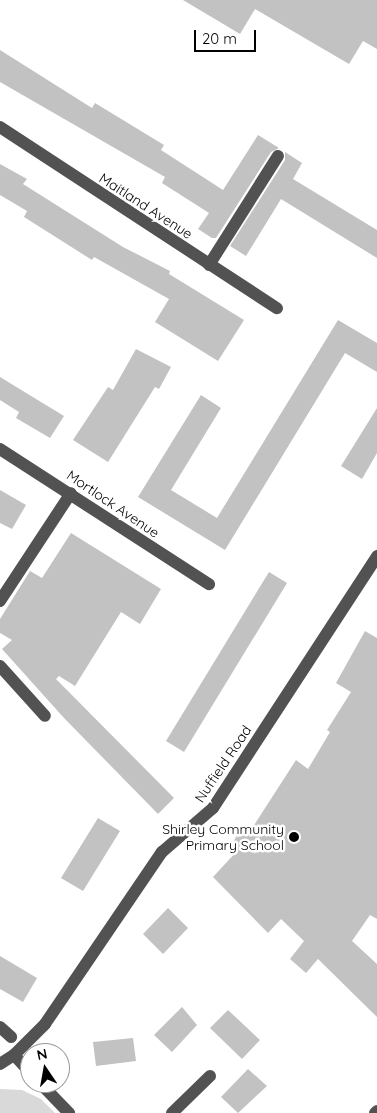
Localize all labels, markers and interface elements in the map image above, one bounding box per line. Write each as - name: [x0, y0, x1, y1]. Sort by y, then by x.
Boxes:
- scale bar: [197, 20, 260, 52]
- text: 20 m: [202, 29, 237, 48]
- street label: Maitland Avenue: [96, 170, 196, 242]
- street label: Mortlock Avenue: [63, 467, 163, 541]
- street label: Nuffield Road: [191, 722, 255, 806]
- place label: Shirley Community Primary School: [162, 821, 284, 854]
- marker: Shirley Community Primary School: [288, 831, 300, 843]
- north arrow: [20, 1043, 70, 1093]
- text: N: [35, 1044, 49, 1064]

